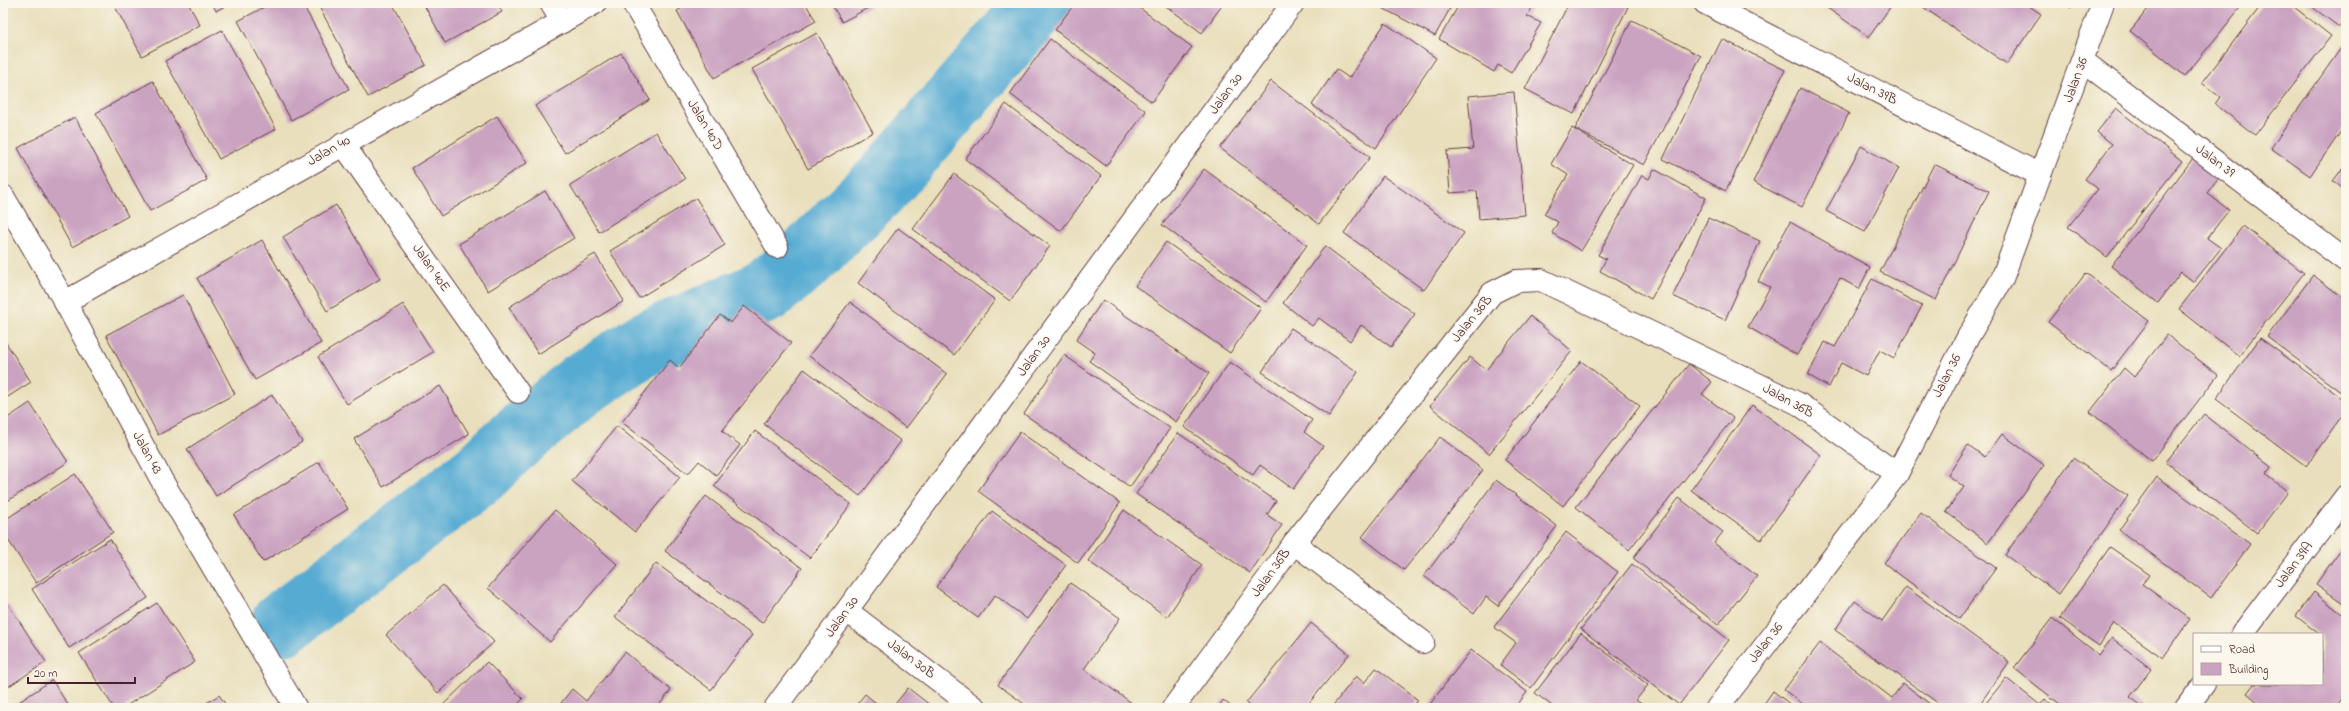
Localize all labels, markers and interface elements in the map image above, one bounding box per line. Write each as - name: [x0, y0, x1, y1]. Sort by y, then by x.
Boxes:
- street label: Jalan 36: [2058, 54, 2094, 106]
- street label: Jalan 39B: [1843, 67, 1901, 111]
- street label: Jalan 30: [1204, 69, 1248, 119]
- street label: Jalan 40D: [681, 95, 729, 155]
- street label: Jalan 40: [304, 130, 354, 172]
- street label: Jalan 39: [2191, 139, 2240, 183]
- street label: Jalan 40E: [407, 239, 455, 297]
- street label: Jalan 36B: [1446, 291, 1498, 347]
- street label: Jalan 30: [1012, 331, 1056, 381]
- street label: Jalan 36: [1927, 350, 1967, 402]
- street label: Jalan 36B: [1758, 378, 1818, 424]
- street label: Jalan 43: [127, 428, 167, 479]
- street label: Jalan 39A: [2270, 537, 2318, 593]
- street label: Jalan 36B: [1246, 544, 1296, 602]
- street label: Jalan 30: [820, 592, 864, 642]
- street label: Jalan 36: [1743, 618, 1789, 668]
- legend: [2193, 633, 2323, 685]
- street label: Jalan 30B: [882, 634, 940, 684]
- text: Road: [2229, 641, 2255, 659]
- scale bar: [28, 659, 135, 685]
- text: Building: [2228, 661, 2268, 680]
- text: 20 m: [34, 665, 57, 683]

